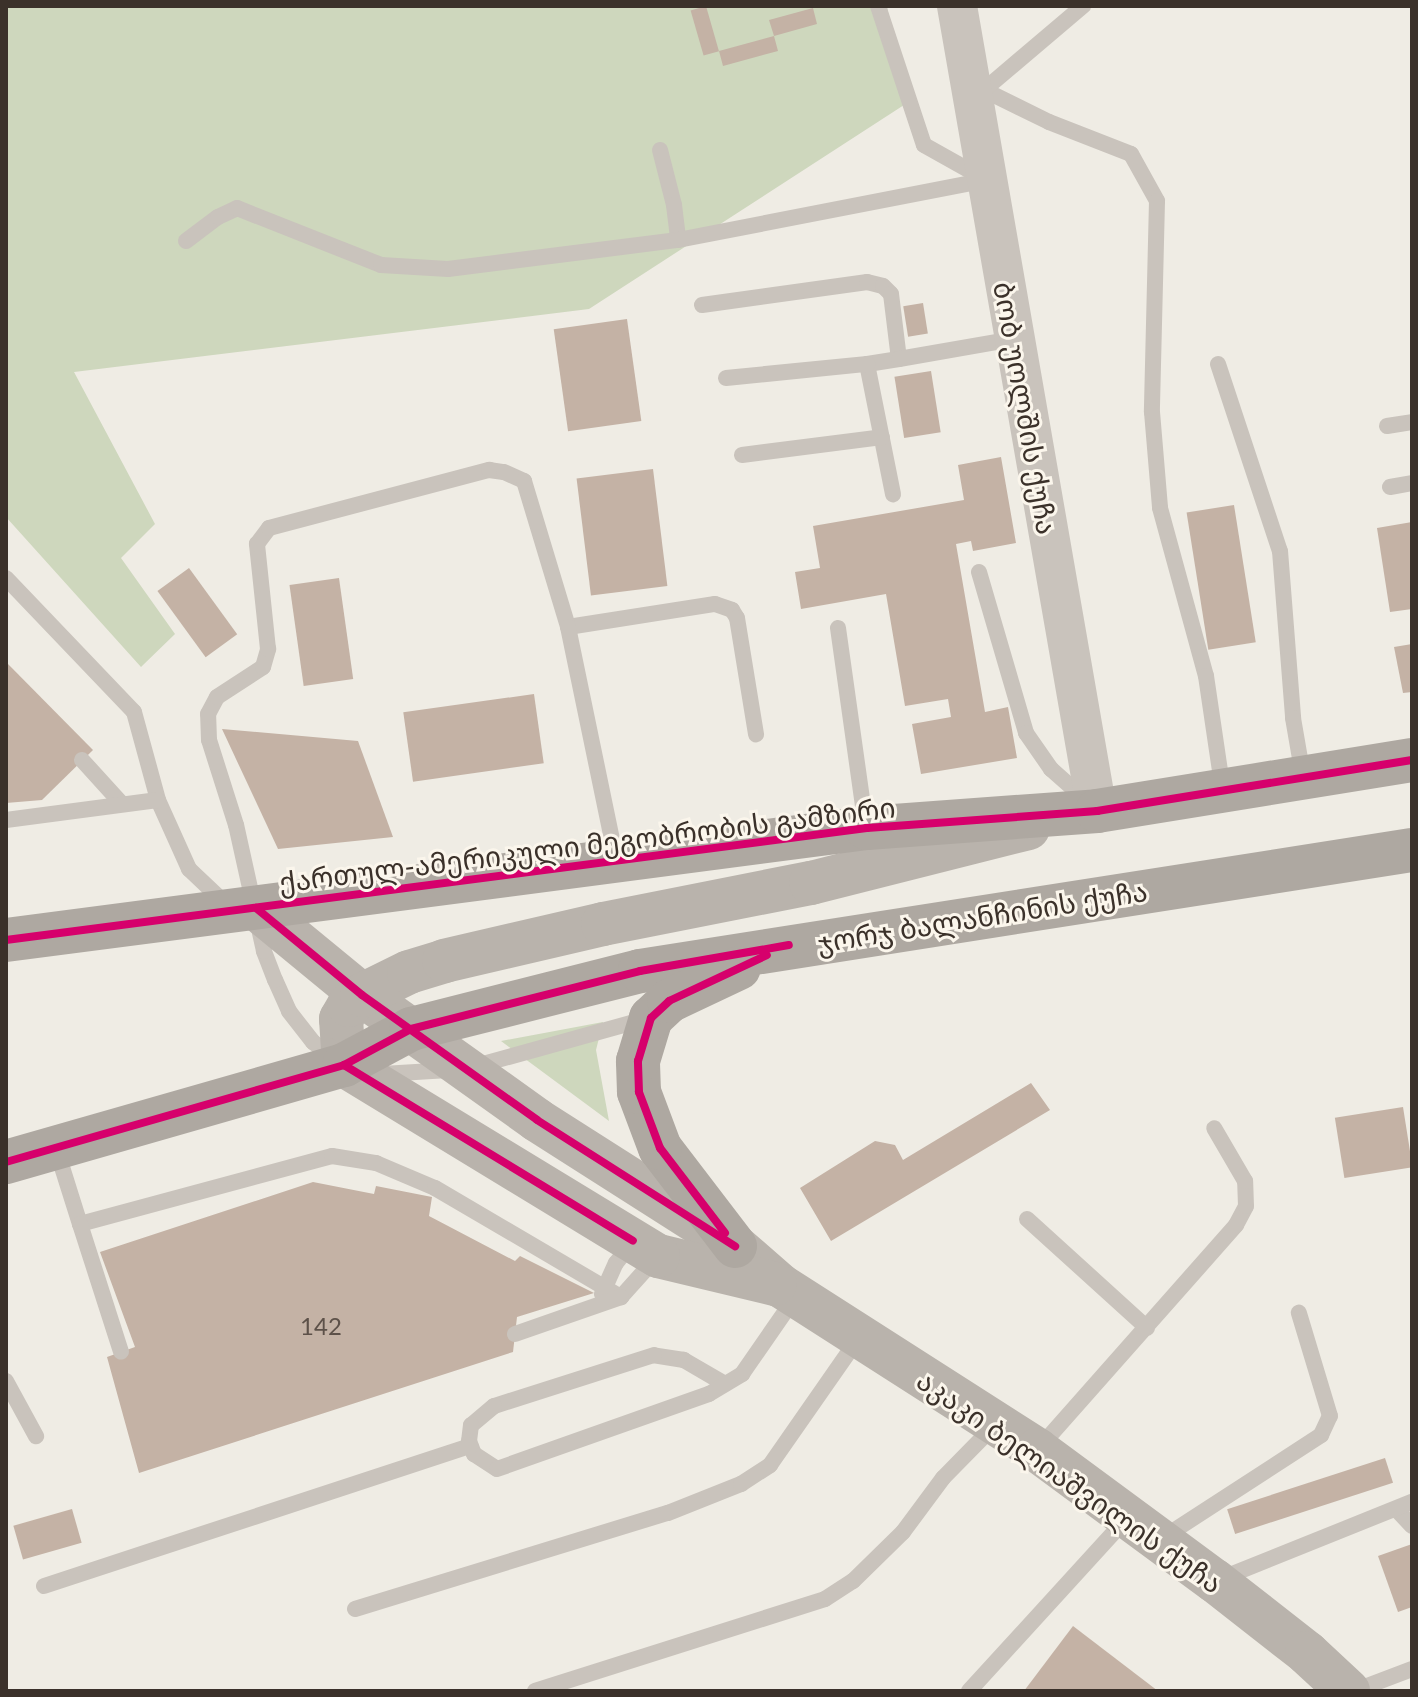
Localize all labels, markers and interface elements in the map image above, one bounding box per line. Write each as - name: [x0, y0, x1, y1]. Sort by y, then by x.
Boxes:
- street label: ბობ უოლშის ქუჩა: [987, 279, 1065, 537]
- street label: ქართულ-ამერიკული მეგობრობის გამზირი: [277, 790, 897, 898]
- street label: ჯორჯ ბალანჩინის ქუჩა: [814, 873, 1150, 959]
- house number: 142: [300, 1312, 342, 1340]
- street label: აკაკი ბელიაშვილის ქუჩა: [911, 1362, 1229, 1600]

